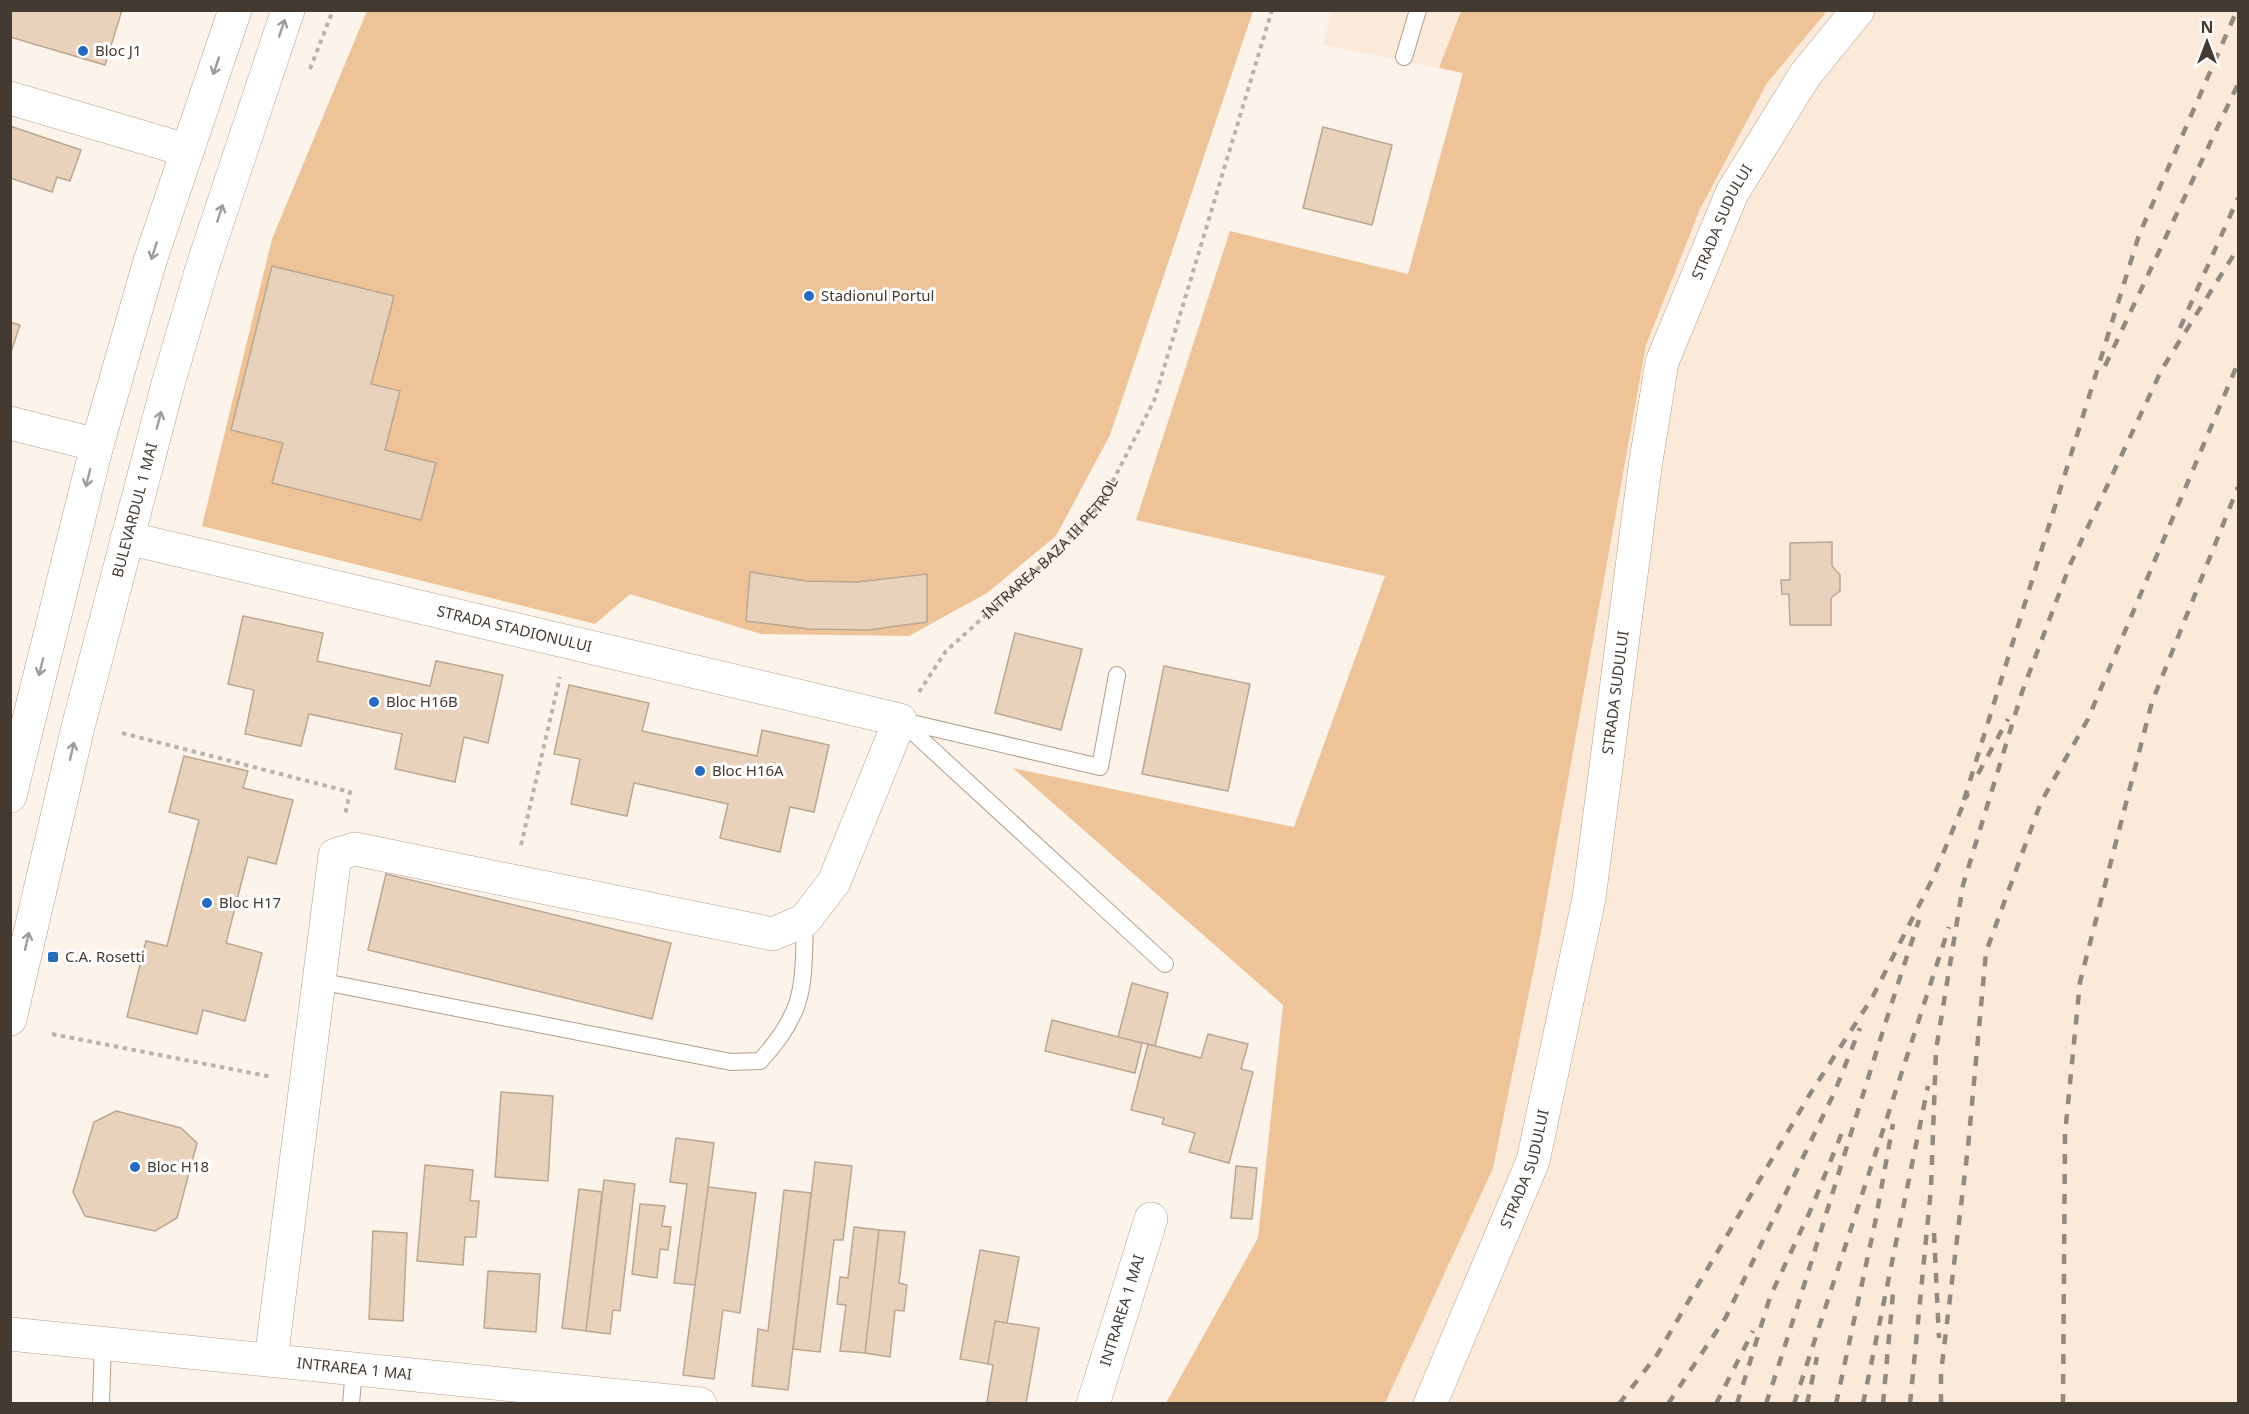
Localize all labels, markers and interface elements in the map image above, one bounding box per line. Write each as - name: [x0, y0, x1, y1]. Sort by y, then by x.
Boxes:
- north arrow: [2177, 12, 2237, 72]
- text: N: [2200, 16, 2214, 38]
- one-way arrow: [278, 19, 289, 38]
- place label: Bloc J1: [95, 40, 141, 60]
- marker: Bloc J1: [76, 44, 90, 58]
- one-way arrow: [209, 56, 220, 75]
- street label: STRADA SUDULUI: [1686, 160, 1756, 282]
- one-way arrow: [216, 204, 227, 223]
- one-way arrow: [147, 241, 158, 260]
- place label: Stadionul Portul: [821, 285, 934, 305]
- marker: Stadionul Portul: [802, 289, 816, 303]
- one-way arrow: [153, 411, 165, 430]
- street label: BULEVARDUL 1 MAI: [107, 440, 161, 580]
- one-way arrow: [82, 468, 94, 487]
- street label: INTRAREA BAZA III PETROL: [977, 474, 1122, 623]
- street label: STRADA STADIONULUI: [435, 600, 594, 656]
- street label: STRADA SUDULUI: [1597, 629, 1633, 755]
- one-way arrow: [34, 658, 46, 677]
- place label: Bloc H16B: [386, 691, 458, 711]
- marker: Bloc H16B: [367, 695, 381, 709]
- one-way arrow: [67, 742, 79, 761]
- place label: Bloc H16A: [712, 760, 784, 780]
- marker: Bloc H16A: [693, 764, 707, 778]
- place label: Bloc H17: [219, 892, 281, 912]
- marker: Bloc H17: [200, 896, 214, 910]
- one-way arrow: [22, 932, 34, 951]
- place label: C.A. Rosetti: [65, 946, 145, 966]
- marker: C.A. Rosetti: [46, 950, 60, 964]
- street label: STRADA SUDULUI: [1495, 1107, 1553, 1231]
- place label: Bloc H18: [147, 1156, 209, 1176]
- marker: Bloc H18: [128, 1160, 142, 1174]
- street label: INTRAREA 1 MAI: [1095, 1252, 1148, 1368]
- street label: INTRAREA 1 MAI: [296, 1352, 413, 1384]

